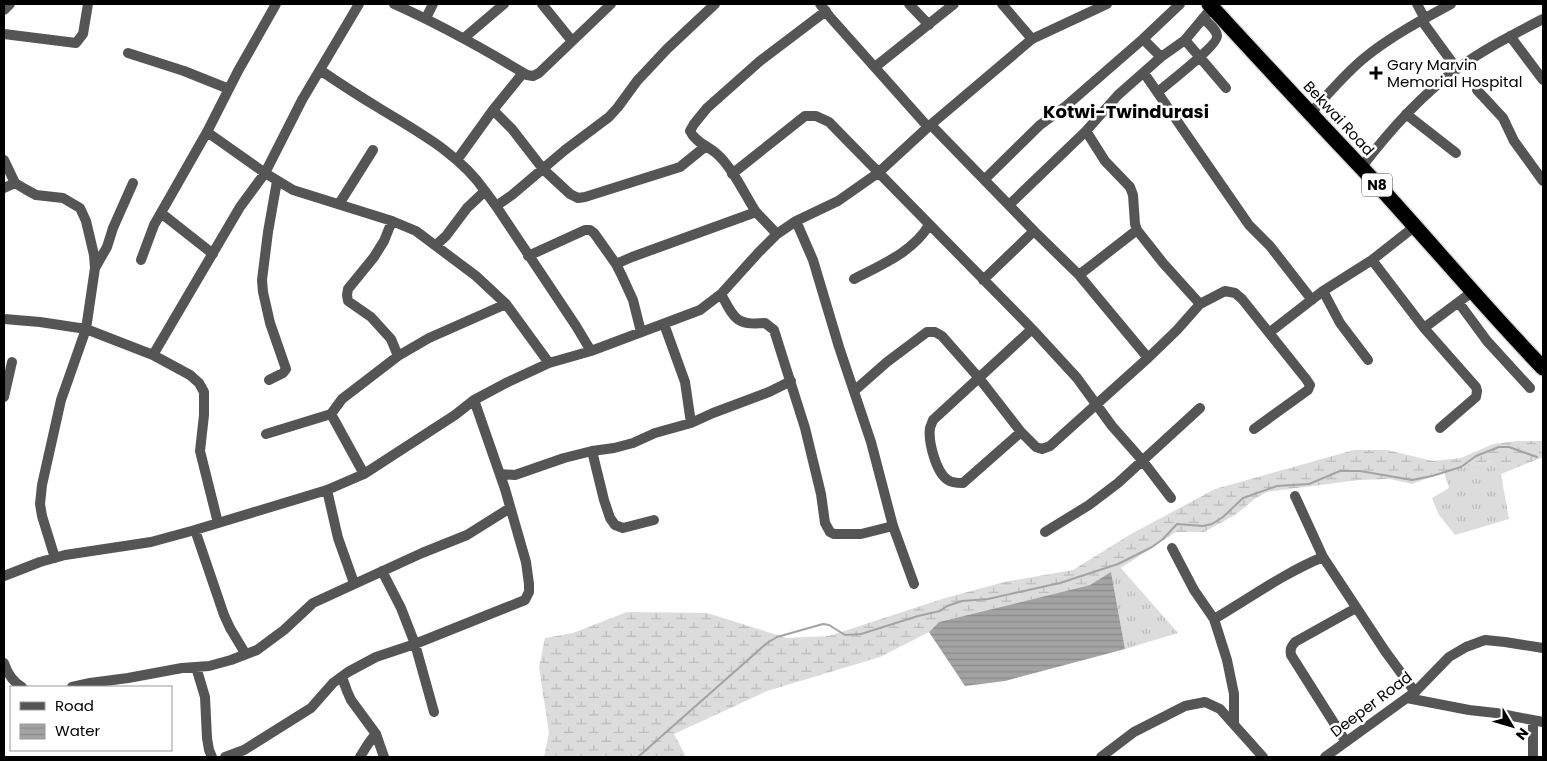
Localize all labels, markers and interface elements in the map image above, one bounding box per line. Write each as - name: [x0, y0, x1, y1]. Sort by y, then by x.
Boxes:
- place label: Gary Marvin Memorial Hospital: [1387, 54, 1522, 92]
- marker: Gary Marvin Memorial Hospital: [1369, 66, 1383, 80]
- street label: Bekwai Road: [1299, 76, 1379, 160]
- district label: Kotwi-Twindurasi: [1043, 99, 1209, 124]
- road number: N8: [1362, 174, 1392, 196]
- street label: Deeper Road: [1326, 666, 1416, 742]
- legend: [10, 686, 172, 751]
- text: Road: [55, 695, 94, 716]
- north arrow: [1487, 701, 1537, 751]
- text: Water: [55, 720, 101, 741]
- text: N: [1511, 724, 1533, 744]

